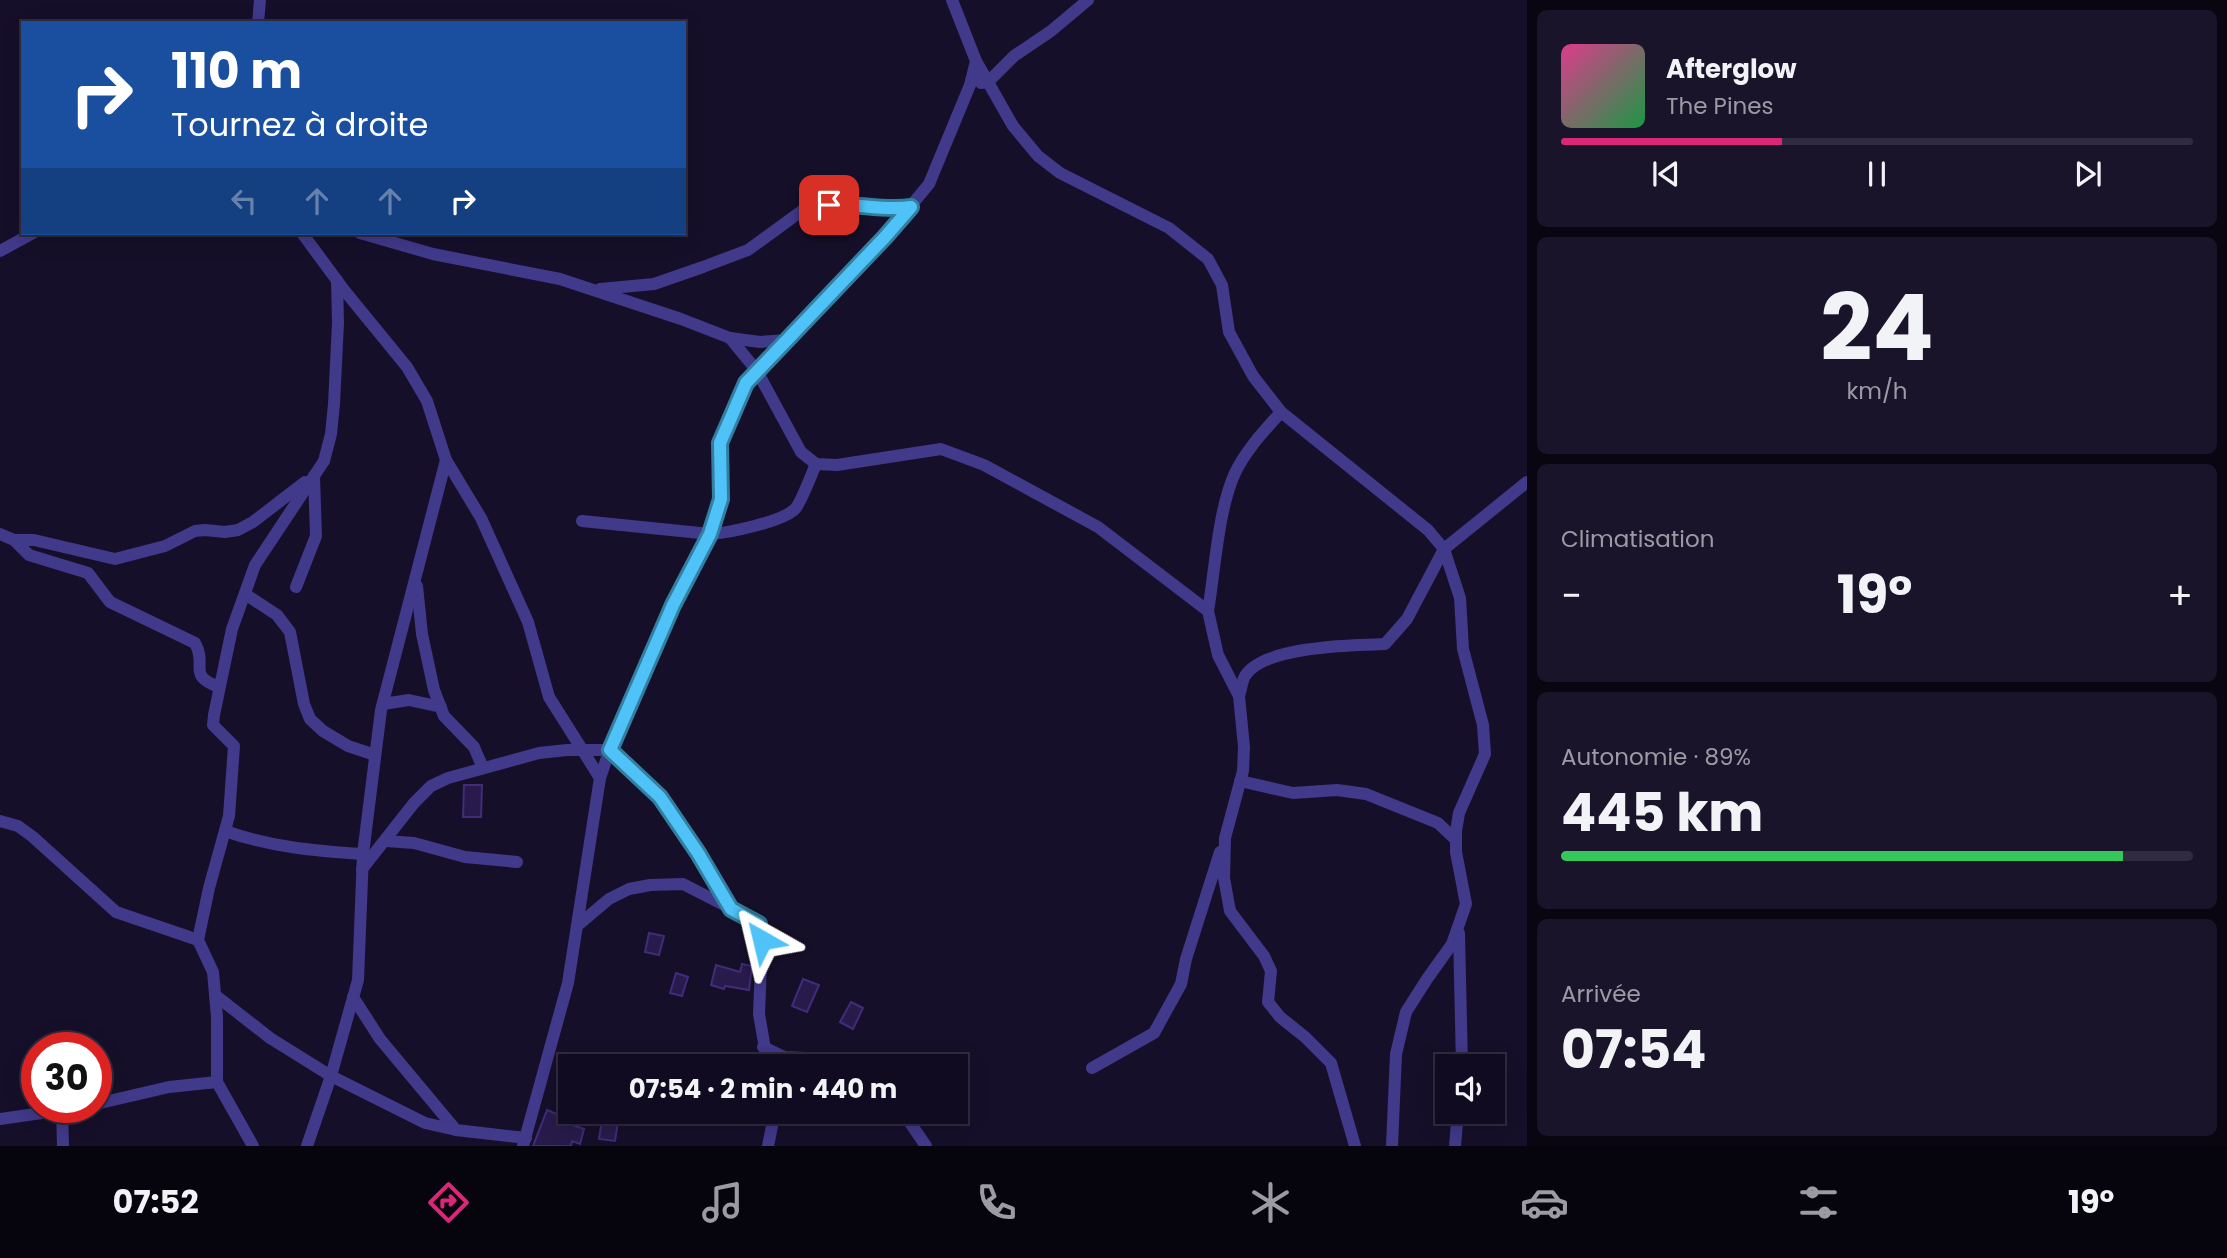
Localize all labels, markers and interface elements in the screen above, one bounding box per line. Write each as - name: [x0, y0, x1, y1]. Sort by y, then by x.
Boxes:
- text: 110 m: [171, 37, 302, 105]
- icon: right: [56, 49, 147, 140]
- text: Afterglow: [1666, 51, 1797, 87]
- text: The Pines: [1666, 90, 1774, 122]
- text: Tournez à droite: [171, 102, 428, 147]
- icon: previous: [1647, 155, 1685, 193]
- icon: pause: [1858, 155, 1896, 193]
- icon: next: [2069, 155, 2107, 193]
- pin: [799, 175, 859, 235]
- icon: left: [225, 182, 263, 220]
- icon: ahead: [298, 182, 336, 220]
- icon: ahead: [371, 182, 409, 220]
- icon: right: [444, 182, 482, 220]
- icon: arrive: [810, 186, 848, 224]
- text: 24: [1820, 264, 1934, 392]
- text: km/h: [1846, 375, 1908, 407]
- text: Climatisation: [1561, 523, 1714, 555]
- text: 19°: [1837, 558, 1912, 631]
- text: −: [1561, 569, 1582, 622]
- text: +: [2167, 569, 2193, 622]
- text: Autonomie · 89%: [1561, 741, 1751, 773]
- text: 445 km: [1561, 776, 1763, 849]
- position arrow: [725, 903, 799, 977]
- text: Arrivée: [1561, 978, 1641, 1010]
- text: 07:54: [1561, 1013, 1707, 1086]
- speed limit sign: 30: [21, 1032, 112, 1123]
- map controls: [1435, 1054, 1505, 1124]
- button: sound: [1435, 1054, 1505, 1124]
- text: 07:54 · 2 min · 440 m: [629, 1071, 897, 1107]
- icon: directions: [424, 1178, 473, 1227]
- icon: music: [698, 1178, 747, 1227]
- icon: phone: [972, 1178, 1021, 1227]
- icon: climate: [1246, 1178, 1295, 1227]
- icon: car: [1520, 1178, 1569, 1227]
- icon: filters: [1794, 1178, 1843, 1227]
- text: 07:52: [113, 1179, 199, 1224]
- text: 19°: [2068, 1179, 2114, 1224]

